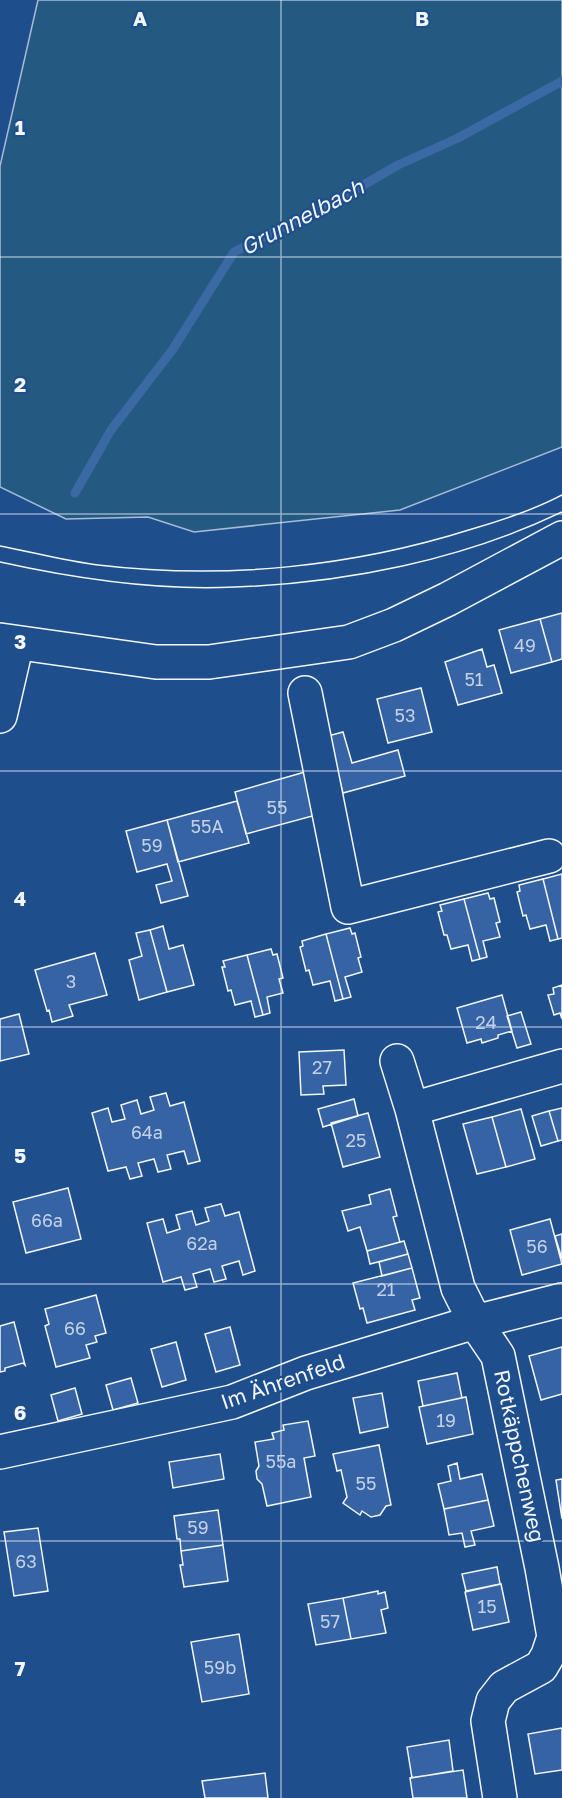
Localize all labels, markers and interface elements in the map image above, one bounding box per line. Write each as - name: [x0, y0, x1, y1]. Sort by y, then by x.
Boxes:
- text: A: [133, 6, 147, 30]
- text: B: [415, 6, 429, 30]
- text: 1: [15, 115, 25, 139]
- water label: Grunnelbach: [235, 172, 369, 260]
- text: 2: [14, 372, 26, 396]
- text: 3: [14, 629, 26, 653]
- house number: 49: [514, 634, 536, 656]
- house number: 51: [464, 668, 484, 690]
- house number: 53: [395, 704, 415, 726]
- house number: 55: [267, 796, 287, 818]
- house number: 55A: [191, 815, 223, 837]
- house number: 59: [141, 834, 163, 856]
- text: 4: [14, 886, 26, 910]
- house number: 3: [66, 970, 76, 992]
- house number: 24: [475, 1011, 497, 1033]
- house number: 27: [312, 1056, 332, 1078]
- house number: 64a: [131, 1121, 163, 1143]
- house number: 25: [346, 1129, 366, 1151]
- text: 5: [14, 1143, 26, 1167]
- house number: 66a: [31, 1209, 63, 1231]
- house number: 62a: [186, 1232, 218, 1254]
- house number: 56: [526, 1235, 548, 1257]
- house number: 21: [376, 1278, 396, 1300]
- house number: 66: [64, 1317, 86, 1339]
- street label: Im Ährenfeld: [217, 1348, 348, 1414]
- street label: Rotkäppchenweg: [489, 1367, 551, 1544]
- text: 6: [14, 1400, 26, 1424]
- house number: 19: [436, 1409, 456, 1431]
- house number: 55a: [265, 1450, 297, 1472]
- house number: 55: [356, 1472, 376, 1494]
- house number: 59: [187, 1516, 209, 1538]
- house number: 63: [15, 1550, 37, 1572]
- house number: 15: [477, 1595, 497, 1617]
- house number: 57: [320, 1610, 340, 1632]
- text: 7: [15, 1656, 26, 1680]
- house number: 59b: [204, 1656, 236, 1678]

